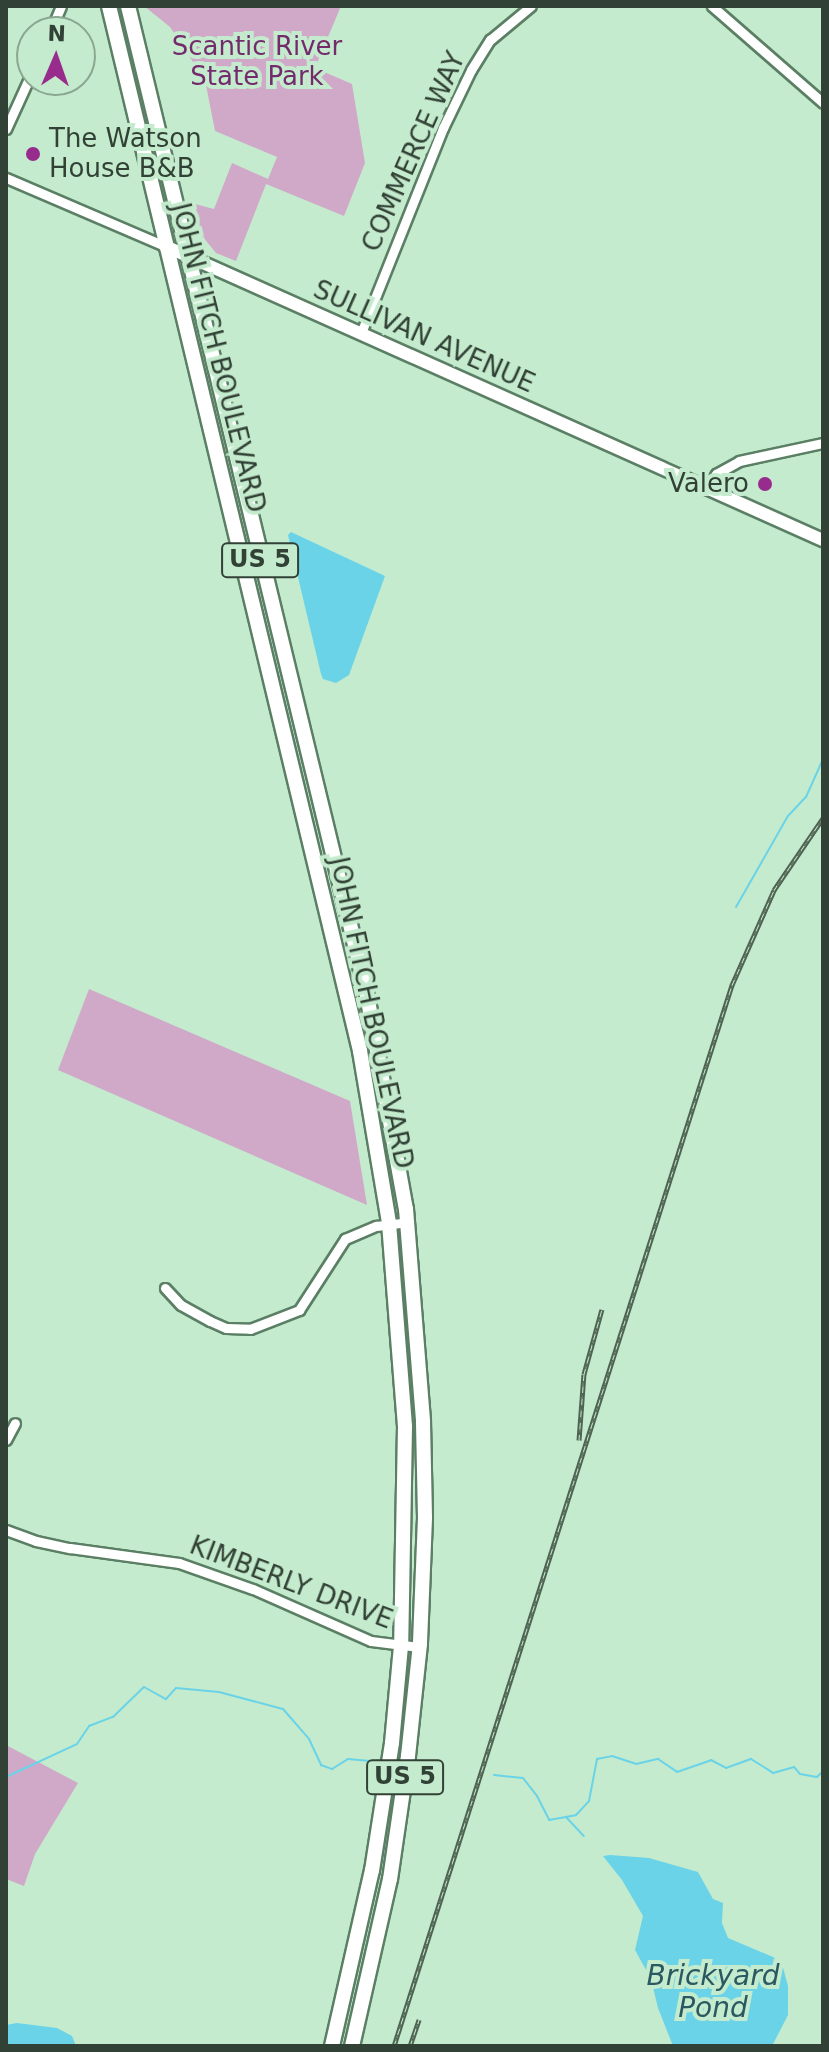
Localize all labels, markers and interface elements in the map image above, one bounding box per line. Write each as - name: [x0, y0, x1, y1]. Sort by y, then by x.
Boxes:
- north arrow: [16, 16, 96, 96]
- text: N: [47, 21, 66, 46]
- park label: Scantic River State Park: [172, 31, 342, 92]
- street label: COMMERCE WAY: [356, 47, 472, 257]
- place label: The Watson House B&B: [49, 123, 202, 184]
- marker: The Watson House B&B: [24, 145, 42, 163]
- street label: JOHN FITCH BOULEVARD: [164, 200, 272, 516]
- street label: SULLIVAN AVENUE: [308, 274, 540, 400]
- place label: Valero: [668, 468, 749, 500]
- marker: Valero: [756, 475, 774, 493]
- road number: US 5: [220, 540, 300, 580]
- street label: JOHN FITCH BOULEVARD: [323, 854, 419, 1172]
- street label: KIMBERLY DRIVE: [185, 1530, 397, 1636]
- road number: US 5: [365, 1757, 445, 1797]
- water label: Brickyard Pond: [646, 1959, 780, 2025]

